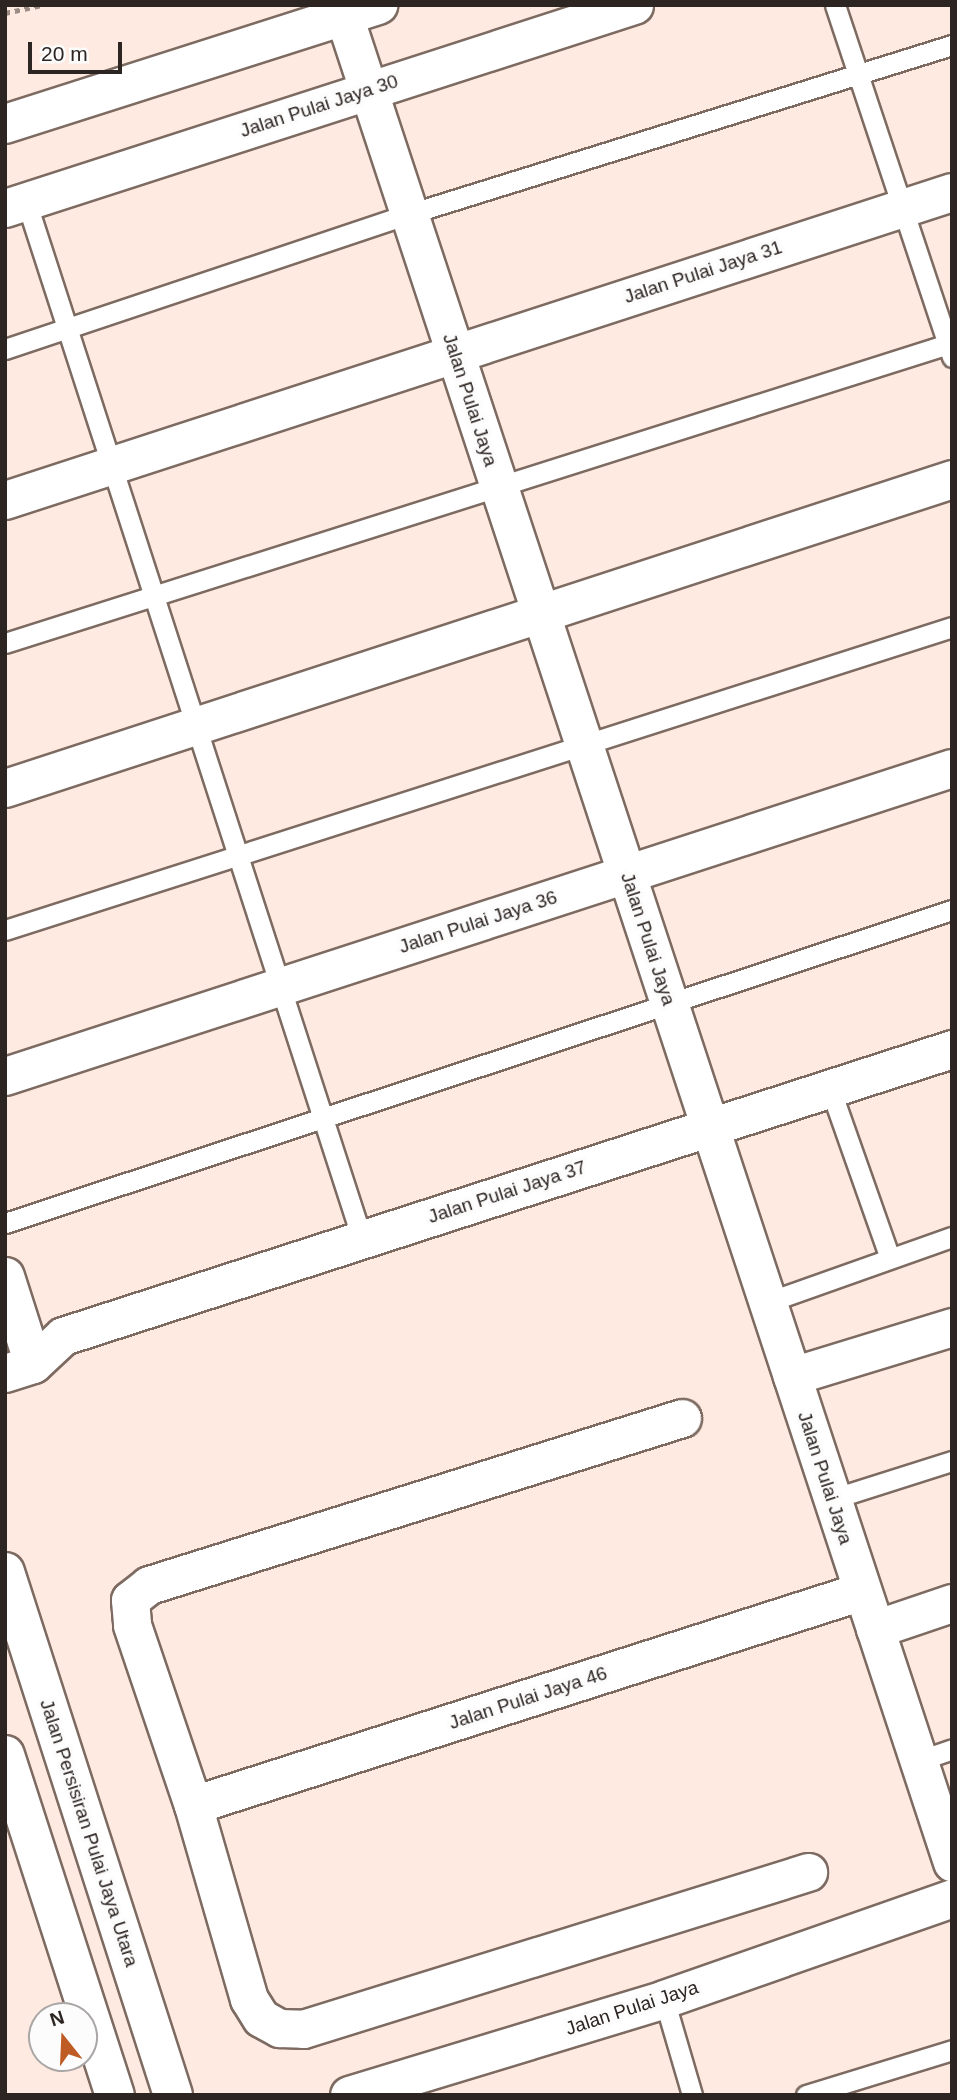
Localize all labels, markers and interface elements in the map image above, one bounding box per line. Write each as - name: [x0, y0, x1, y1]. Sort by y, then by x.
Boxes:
- scale bar: [32, 28, 126, 72]
- text: 20 m: [41, 42, 88, 65]
- street label: Jalan Pulai Jaya 30: [237, 70, 401, 142]
- street label: Jalan Pulai Jaya 31: [621, 236, 785, 308]
- street label: Jalan Pulai Jaya: [438, 331, 502, 469]
- street label: Jalan Pulai Jaya: [616, 870, 680, 1008]
- street label: Jalan Pulai Jaya 36: [396, 886, 560, 958]
- street label: Jalan Pulai Jaya 37: [425, 1156, 589, 1228]
- street label: Jalan Pulai Jaya: [793, 1409, 857, 1547]
- street label: Jalan Pulai Jaya 46: [446, 1662, 610, 1734]
- street label: Jalan Persisiran Pulai Jaya Utara: [35, 1696, 143, 1970]
- street label: Jalan Pulai Jaya: [563, 1976, 701, 2040]
- north arrow: [28, 2002, 98, 2072]
- text: N: [47, 2006, 67, 2031]

